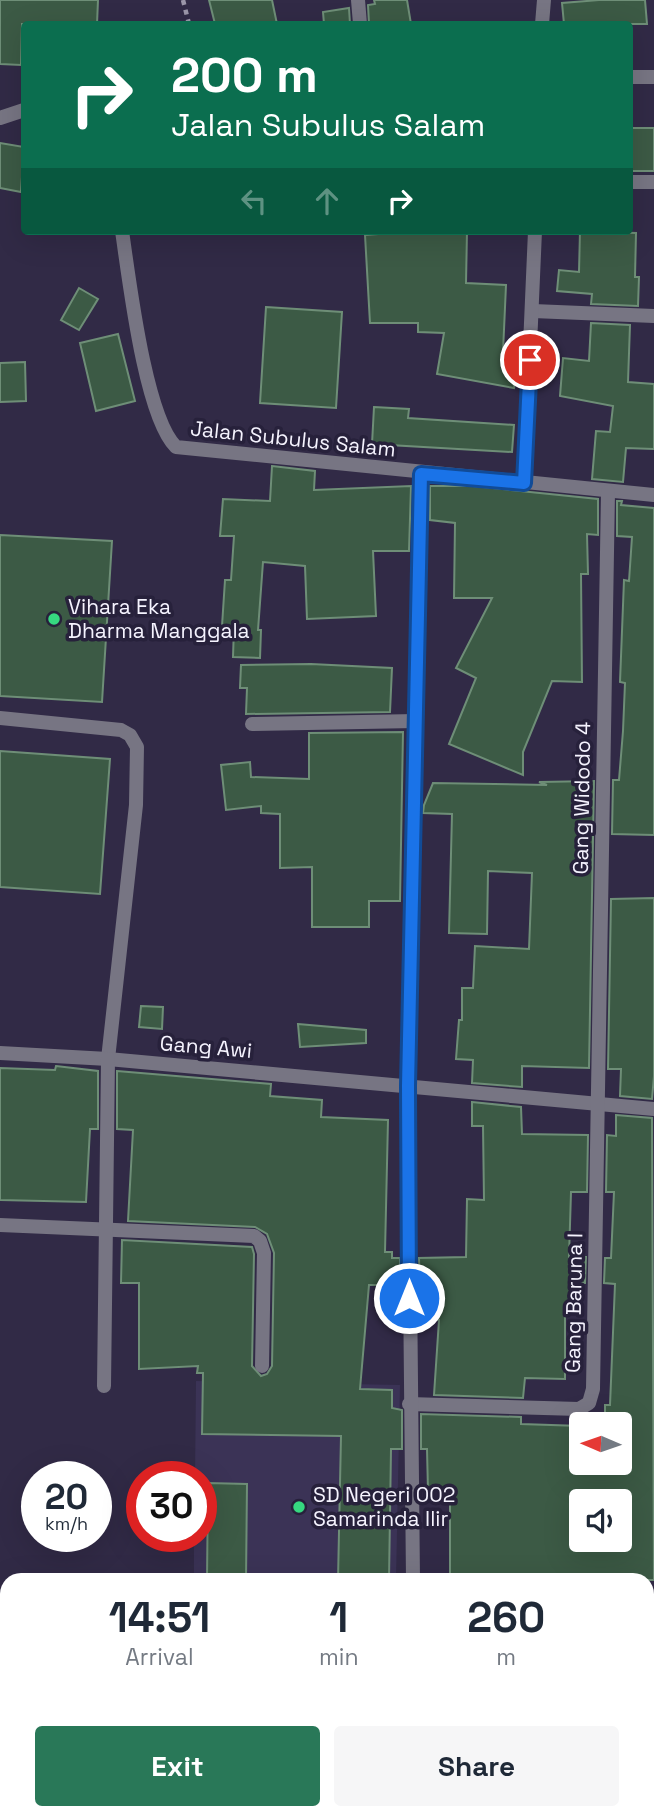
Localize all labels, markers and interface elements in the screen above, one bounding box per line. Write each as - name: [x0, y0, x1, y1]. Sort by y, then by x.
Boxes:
- text: 200 m: [171, 44, 318, 106]
- icon: right: [56, 49, 147, 140]
- text: Jalan Subulus Salam: [171, 105, 485, 145]
- icon: left: [235, 182, 273, 220]
- icon: ahead: [308, 182, 346, 220]
- icon: right: [381, 182, 419, 220]
- pin: [500, 330, 560, 390]
- icon: arrive: [511, 341, 549, 379]
- street label: Jalan Subulus Salam: [189, 414, 397, 463]
- place label: Vihara Eka Dharma Manggala: [68, 593, 250, 644]
- marker: Vihara Eka Dharma Manggala: [46, 611, 62, 627]
- street label: Gang Widodo 4: [567, 721, 596, 875]
- street label: Gang Awi: [159, 1029, 253, 1064]
- street label: Gang Baruna I: [559, 1233, 588, 1373]
- position arrow: [372, 1261, 446, 1335]
- north arrow: [569, 1412, 632, 1475]
- map controls: [569, 1412, 632, 1552]
- speed limit sign: 30: [126, 1461, 217, 1552]
- text: 20: [45, 1475, 88, 1519]
- place label: SD Negeri 002 Samarinda Ilir: [313, 1481, 455, 1532]
- button: sound: [569, 1489, 632, 1552]
- marker: SD Negeri 002 Samarinda Ilir: [291, 1499, 307, 1515]
- text: km/h: [45, 1512, 88, 1535]
- text: 14:51: [109, 1591, 210, 1644]
- text: 1: [329, 1591, 348, 1644]
- text: 260: [467, 1591, 545, 1644]
- text: Arrival: [125, 1642, 194, 1672]
- text: min: [319, 1642, 359, 1672]
- text: m: [496, 1642, 516, 1672]
- button: Exit: [35, 1726, 320, 1806]
- button: Share: [334, 1726, 619, 1806]

